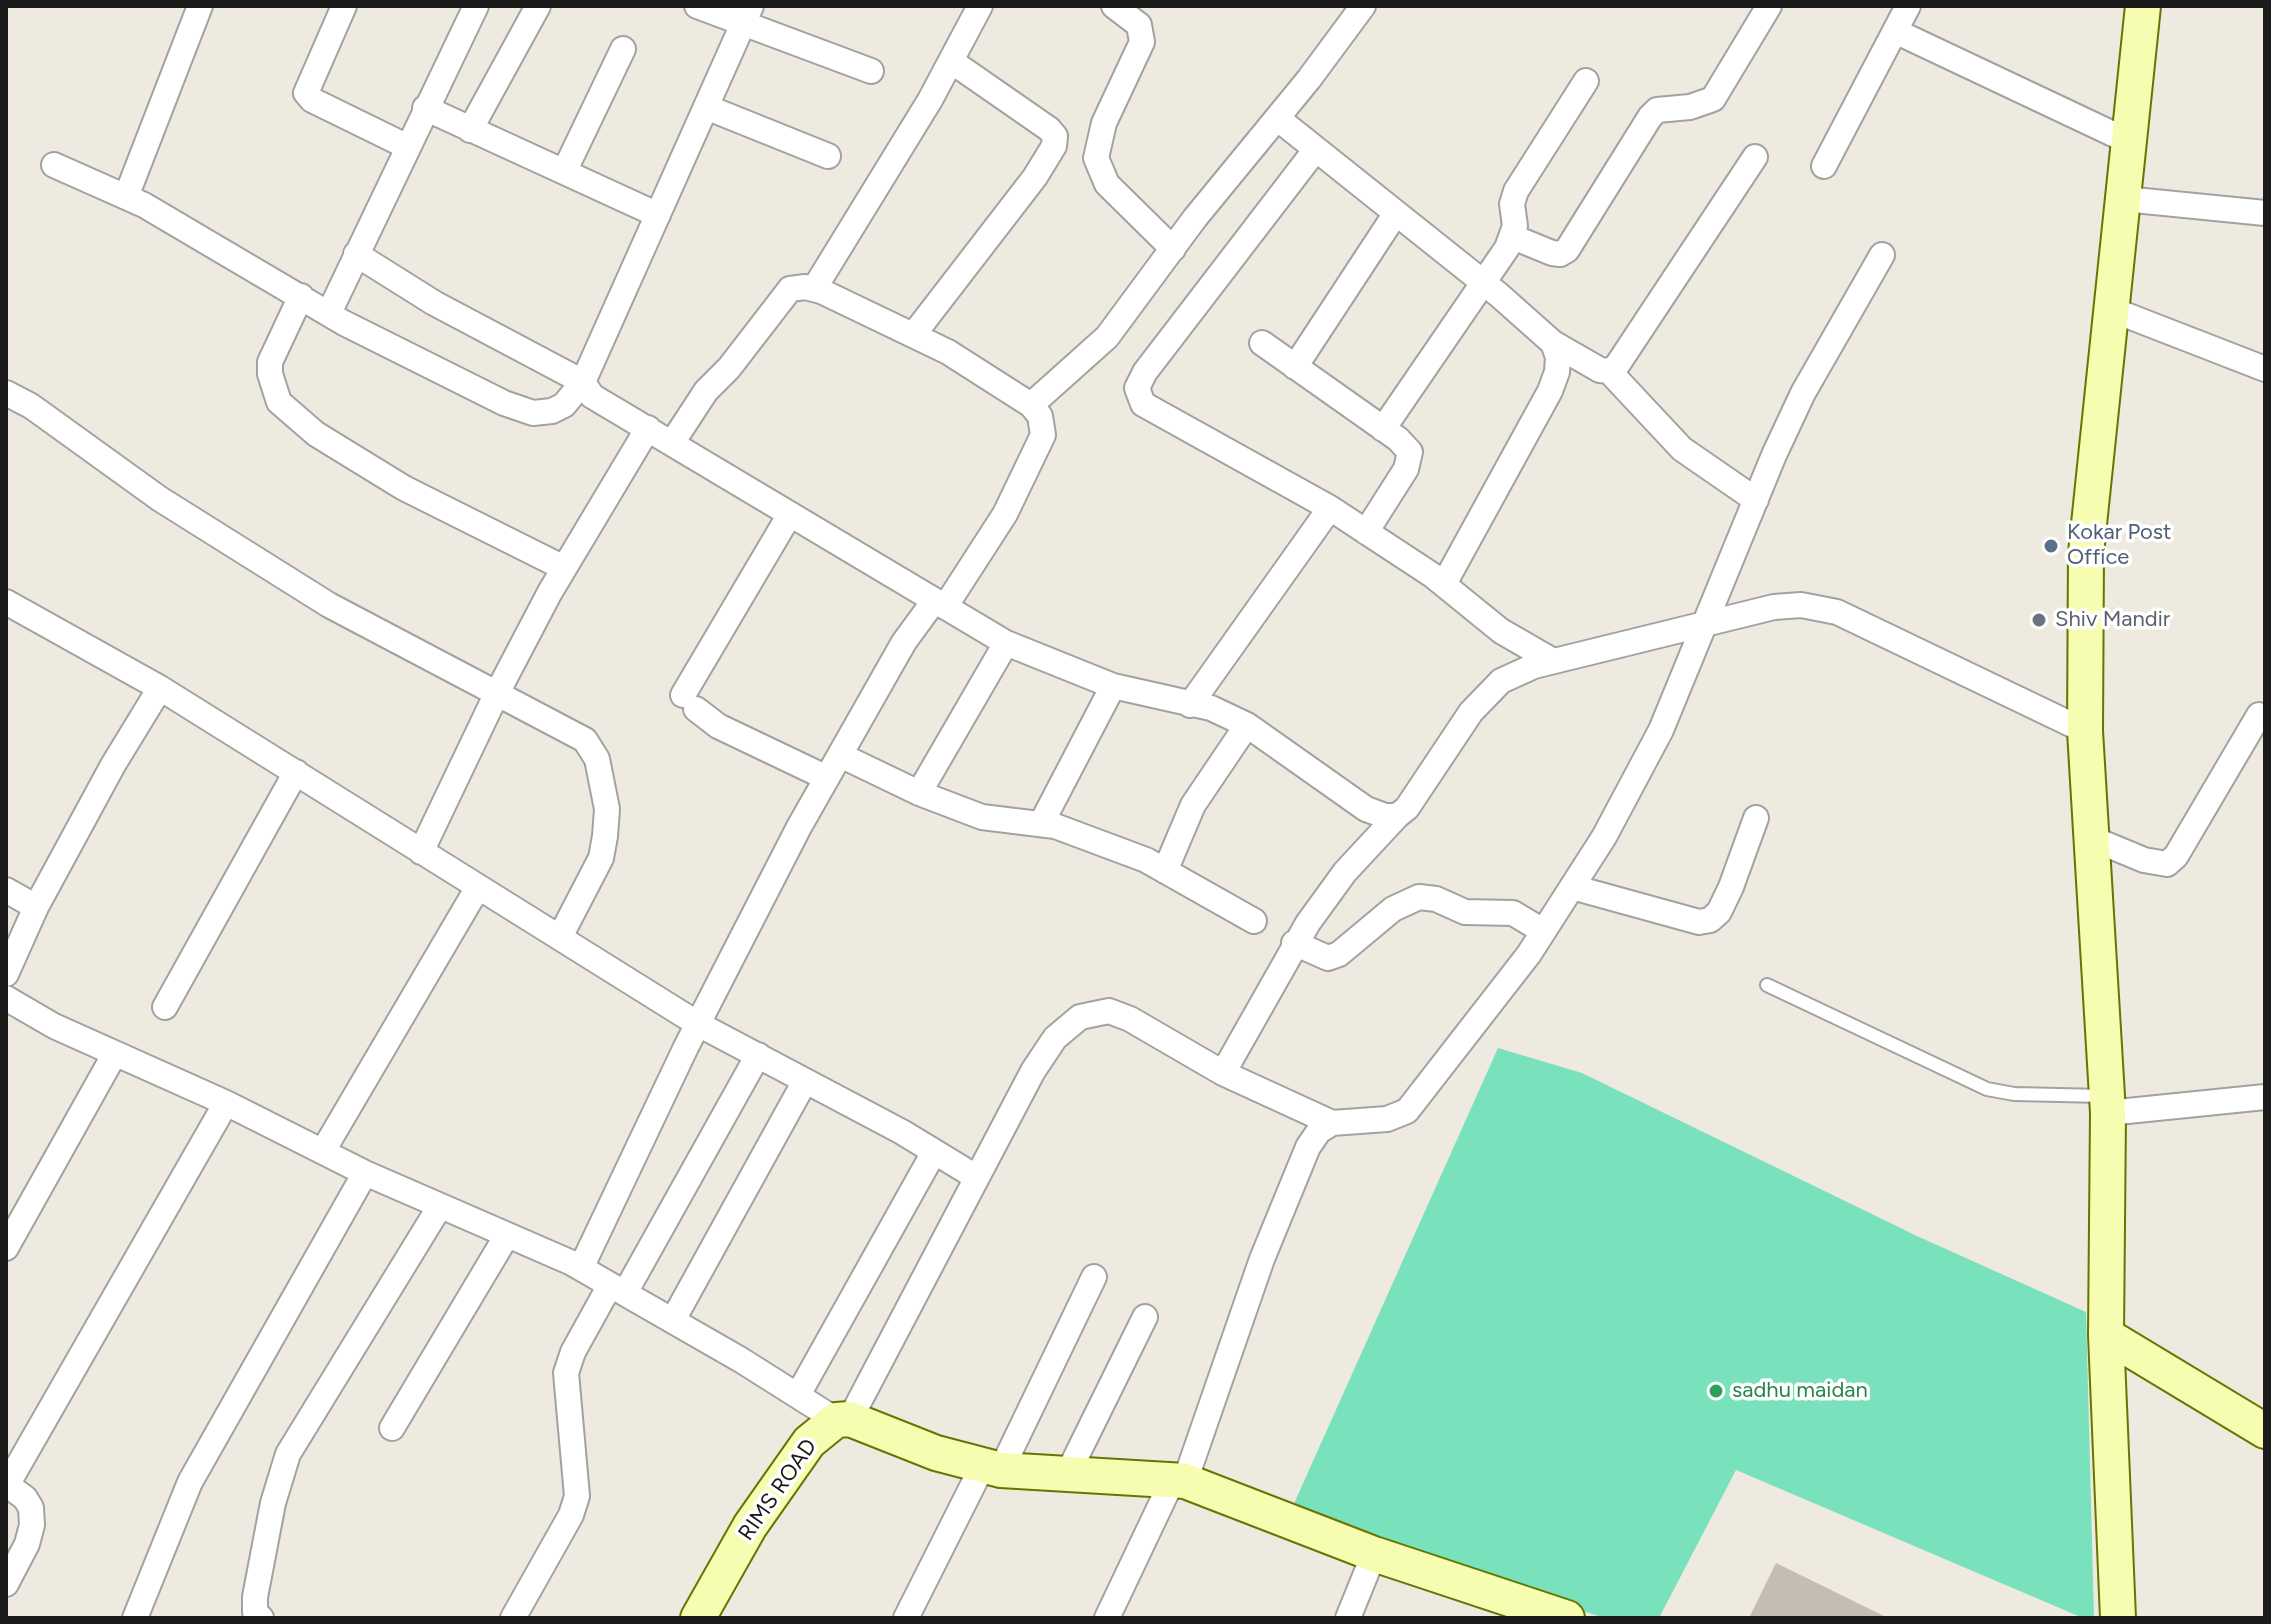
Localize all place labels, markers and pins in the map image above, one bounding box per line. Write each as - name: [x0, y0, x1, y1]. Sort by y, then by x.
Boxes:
- place label: Kokar Post Office: [2067, 520, 2171, 572]
- marker: Kokar Post Office: [2042, 537, 2060, 555]
- place label: Shiv Mandir: [2055, 607, 2170, 633]
- marker: Shiv Mandir: [2030, 611, 2048, 629]
- place label: sadhu maidan: [1732, 1378, 1868, 1404]
- marker: sadhu maidan: [1707, 1382, 1725, 1400]

